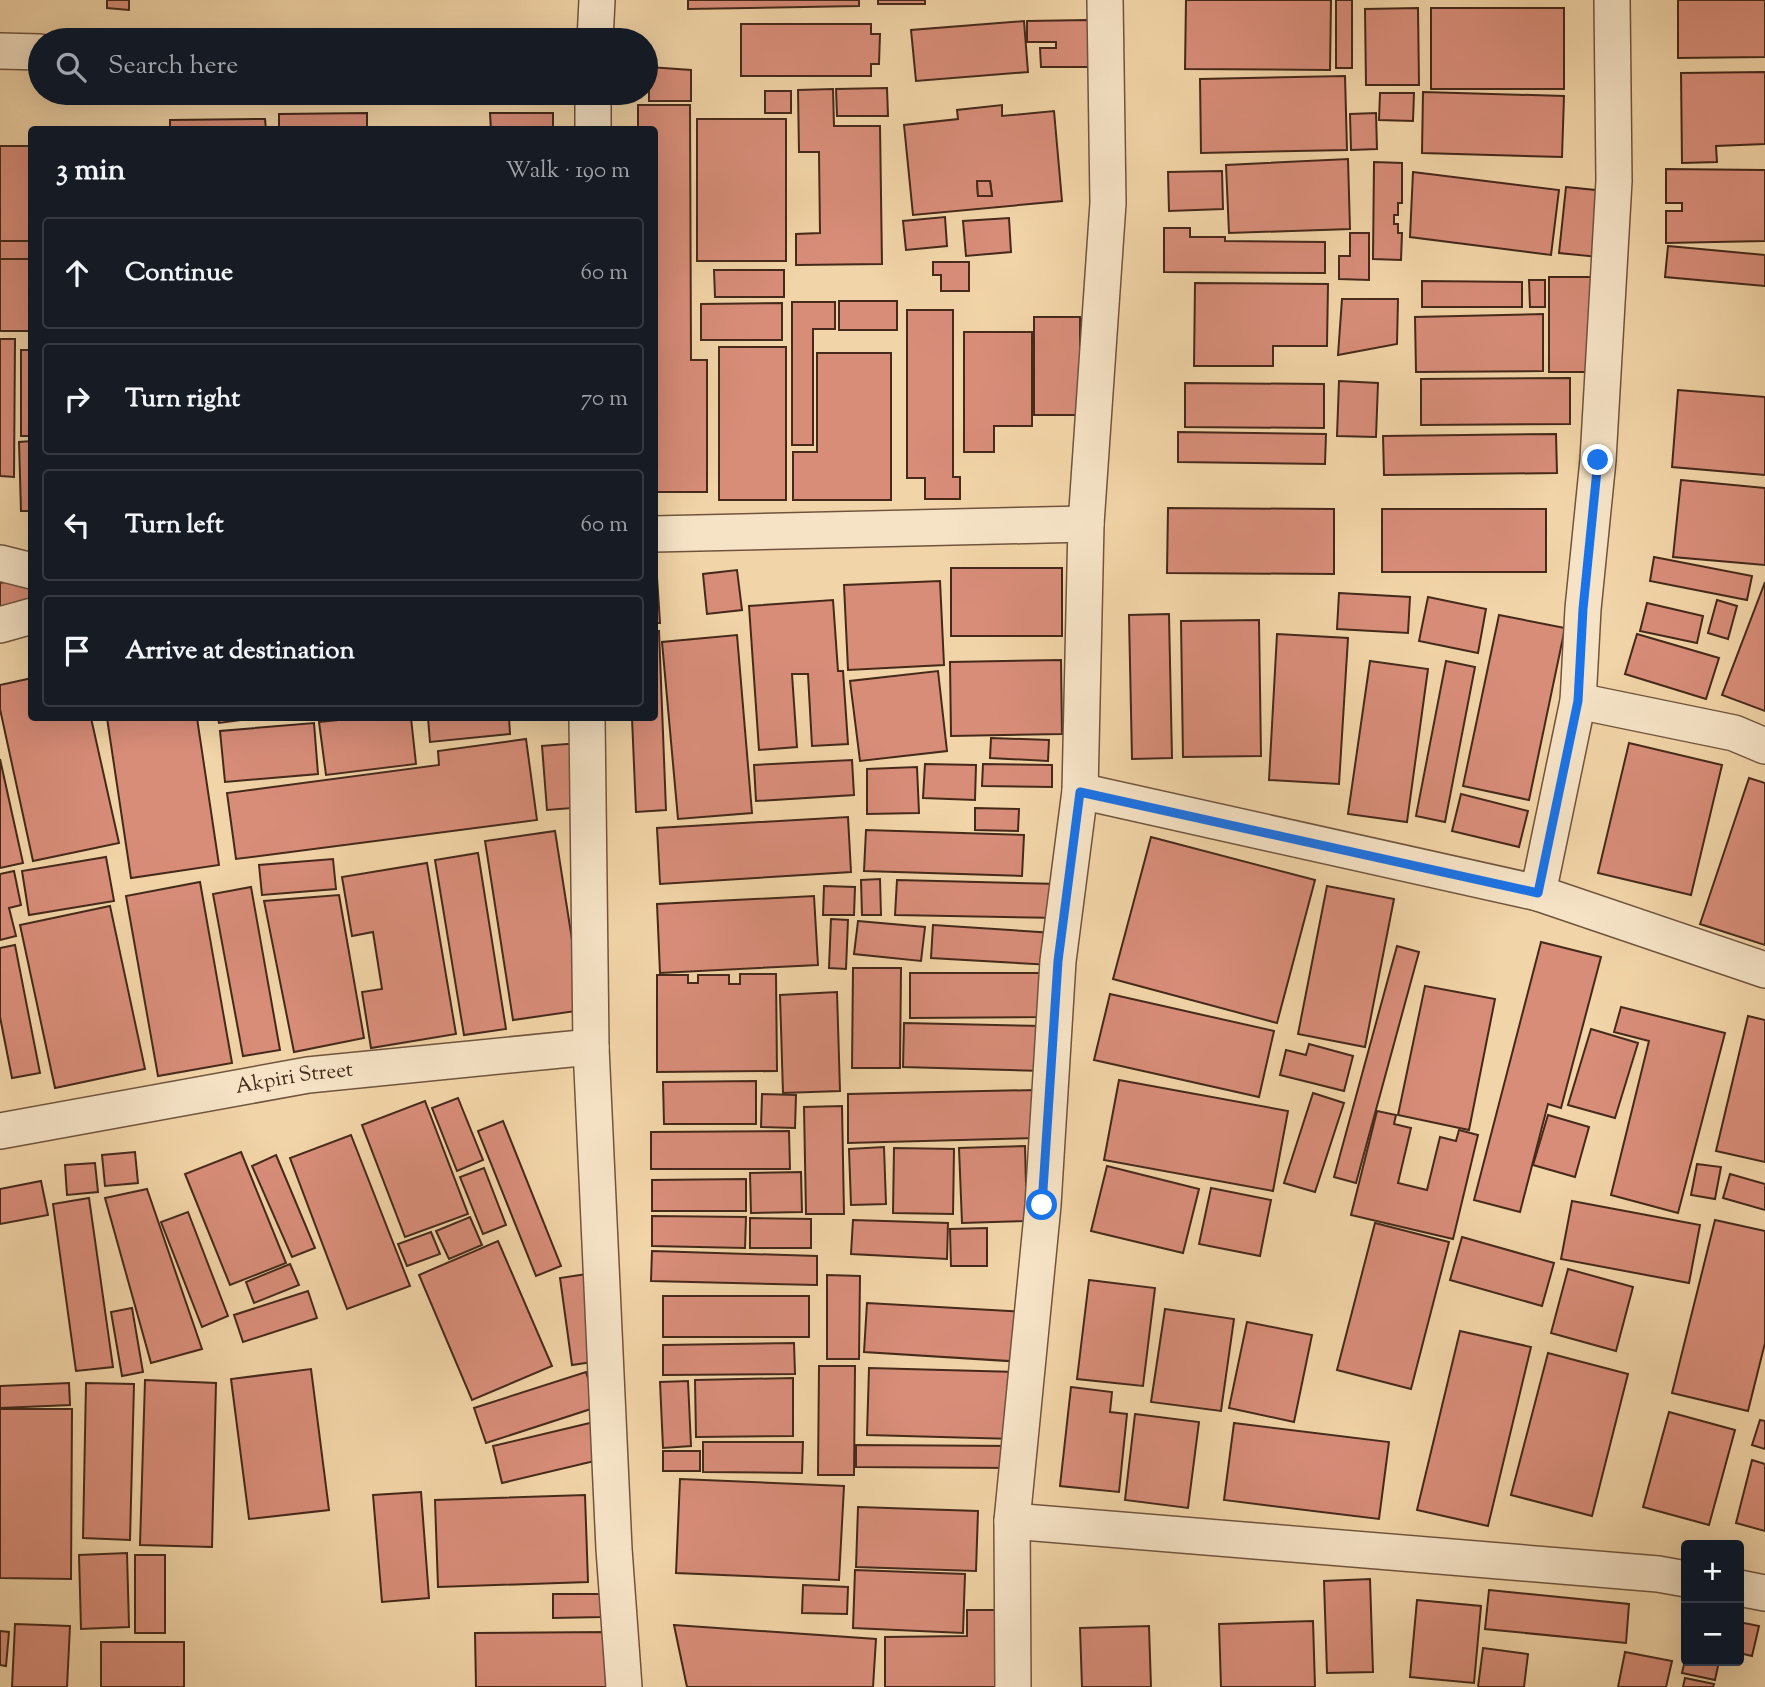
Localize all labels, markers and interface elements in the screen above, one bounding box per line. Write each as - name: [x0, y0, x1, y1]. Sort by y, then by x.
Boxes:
- search box: [28, 28, 658, 105]
- icon: search: [52, 48, 90, 86]
- text: Search here: [108, 48, 238, 85]
- text: 3 min: [56, 150, 126, 193]
- text: Walk · 190 m: [506, 155, 630, 188]
- icon: ahead: [58, 254, 96, 292]
- text: Continue: [125, 255, 233, 292]
- text: 60 m: [580, 257, 628, 290]
- icon: right: [58, 380, 96, 418]
- text: Turn right: [125, 381, 240, 418]
- text: 70 m: [581, 383, 628, 416]
- route end: [1582, 444, 1613, 475]
- icon: left: [58, 506, 96, 544]
- text: Turn left: [125, 507, 224, 544]
- text: 60 m: [580, 509, 628, 542]
- icon: arrive: [58, 632, 96, 670]
- text: Arrive at destination: [125, 633, 355, 670]
- street label: Akpiri Street: [233, 1056, 354, 1103]
- route start: [1026, 1189, 1057, 1220]
- map controls: [1681, 1540, 1744, 1666]
- button: +: [1681, 1540, 1744, 1603]
- button: −: [1681, 1603, 1744, 1666]

